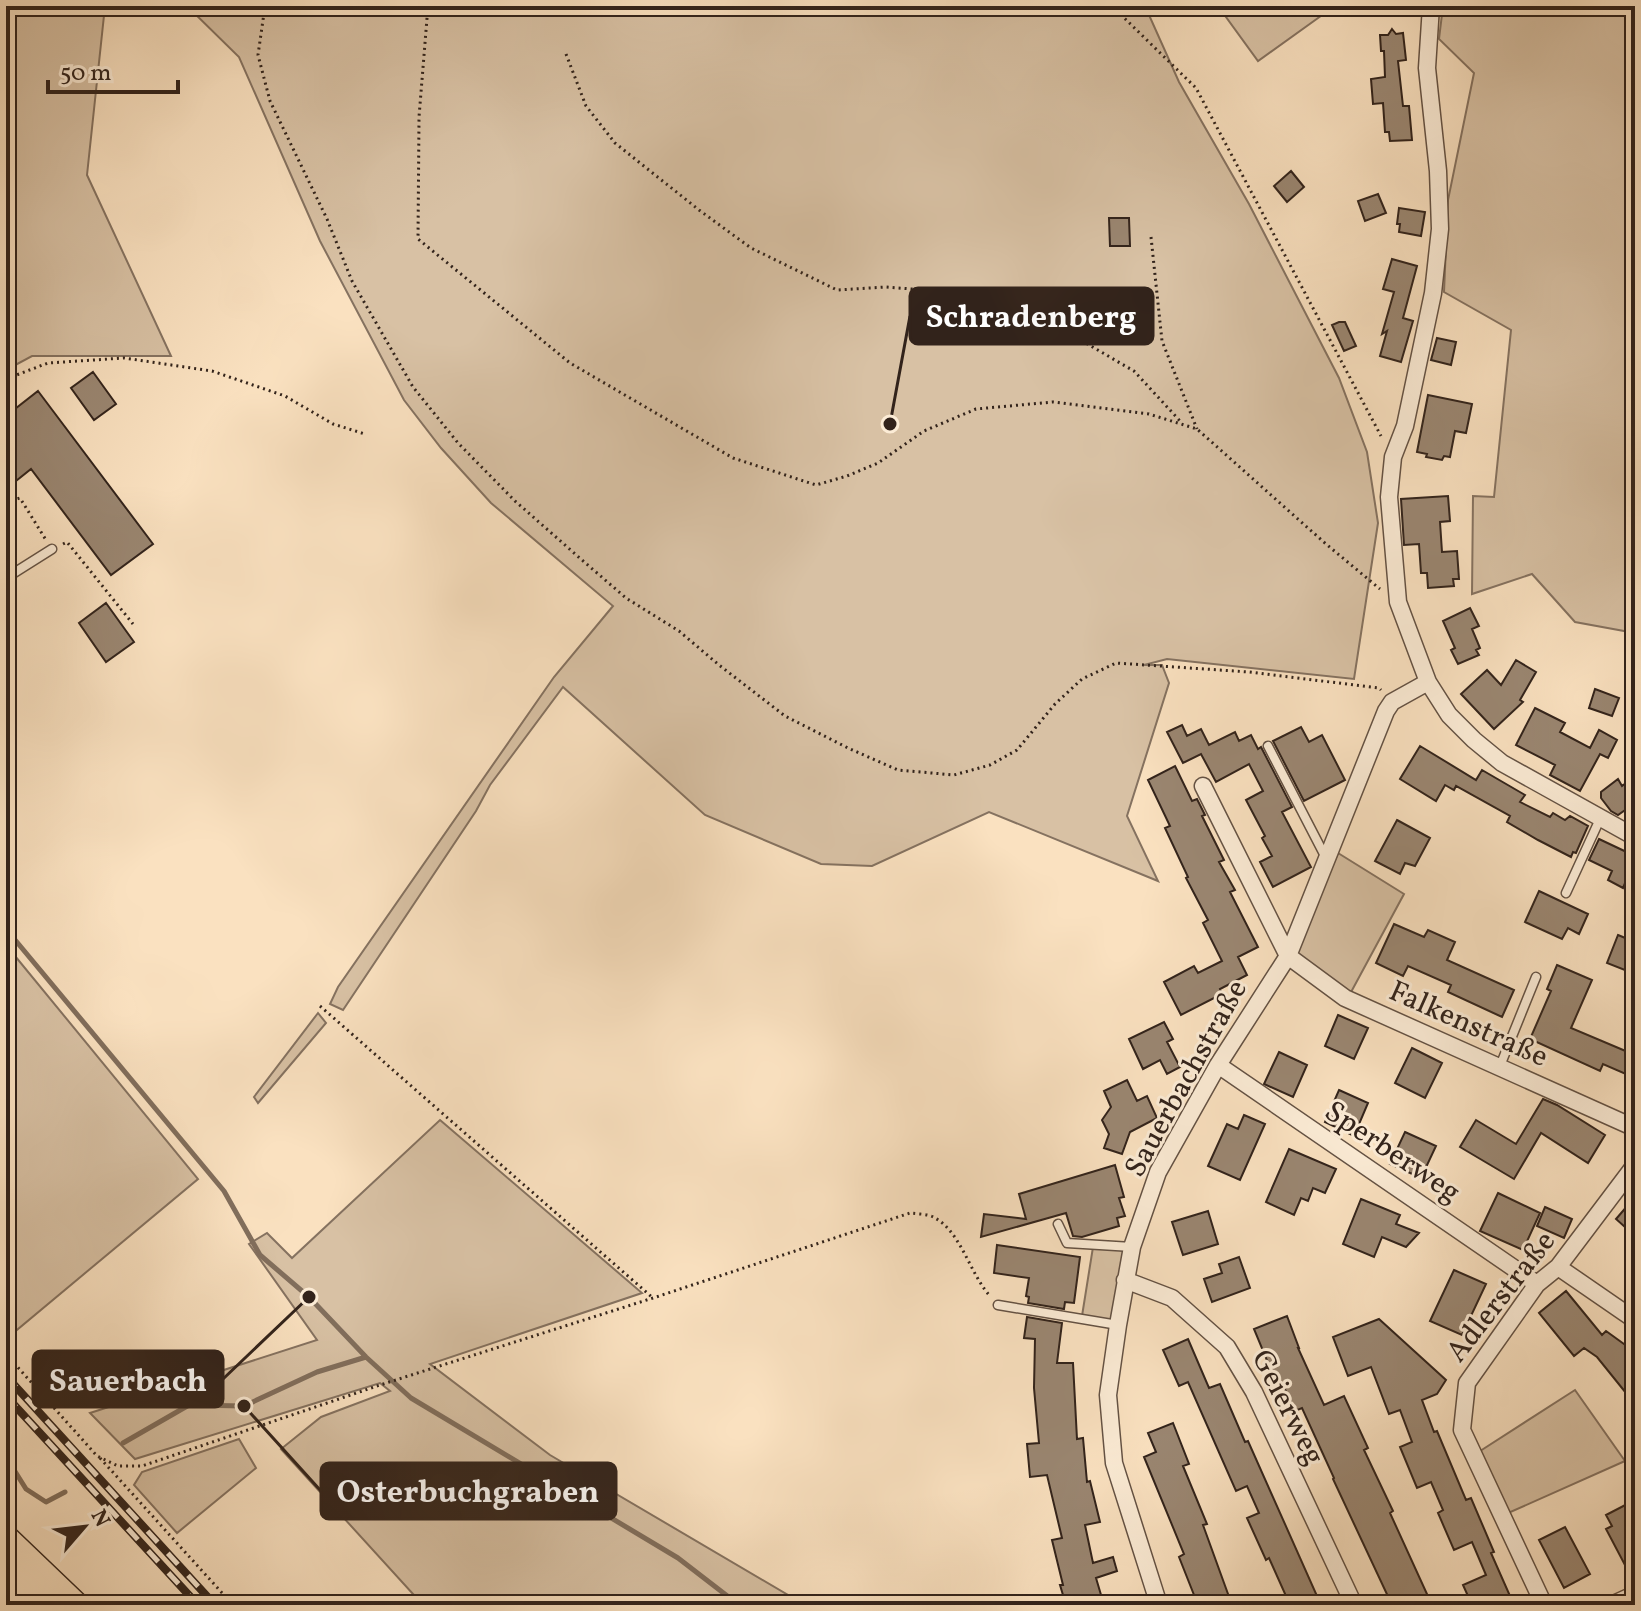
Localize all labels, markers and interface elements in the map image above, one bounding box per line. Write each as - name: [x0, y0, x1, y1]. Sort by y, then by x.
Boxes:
- scale bar: [48, 44, 178, 94]
- text: 50 m: [60, 57, 112, 91]
- callout: Schradenberg: [910, 288, 1153, 344]
- text: Schradenberg: [925, 297, 1137, 341]
- street label: Falkenstraße: [1382, 971, 1555, 1079]
- street label: Sauerbachstraße: [1115, 973, 1258, 1185]
- street label: Sperberweg: [1315, 1092, 1468, 1214]
- street label: Adlerstraße: [1437, 1223, 1566, 1372]
- street label: Geierweg: [1240, 1343, 1334, 1473]
- callout: Sauerbach: [33, 1351, 223, 1407]
- text: Sauerbach: [49, 1361, 207, 1405]
- callout: Osterbuchgraben: [321, 1463, 616, 1519]
- text: Osterbuchgraben: [337, 1472, 599, 1516]
- north arrow: [44, 1487, 124, 1567]
- text: N: [82, 1504, 117, 1533]

